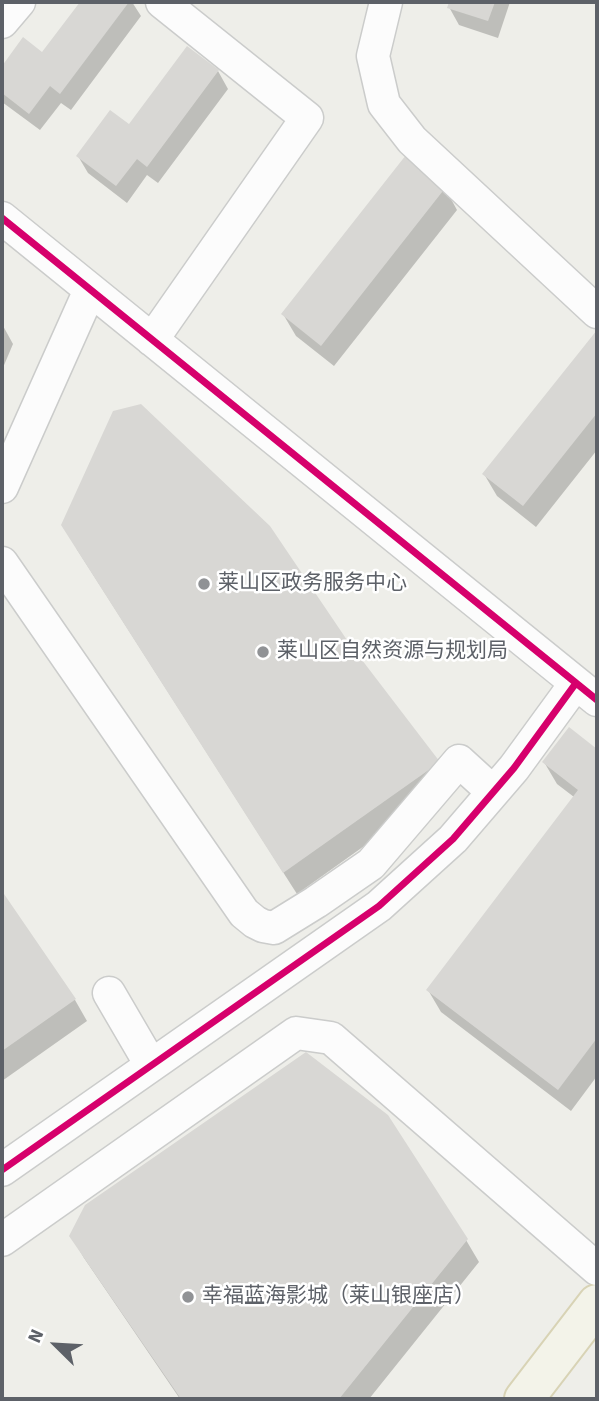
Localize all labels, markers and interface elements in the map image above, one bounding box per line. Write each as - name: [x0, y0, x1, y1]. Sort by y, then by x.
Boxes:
- place label: 莱山区政务服务中心: [218, 571, 407, 597]
- marker: 莱山区政务服务中心: [196, 576, 212, 592]
- place label: 莱山区自然资源与规划局: [277, 639, 508, 665]
- marker: 莱山区自然资源与规划局: [255, 644, 271, 660]
- place label: 幸福蓝海影城（莱山银座店）: [202, 1284, 475, 1310]
- marker: 幸福蓝海影城（莱山银座店）: [180, 1289, 196, 1305]
- north arrow: [21, 1310, 91, 1380]
- text: N: [21, 1325, 51, 1348]

